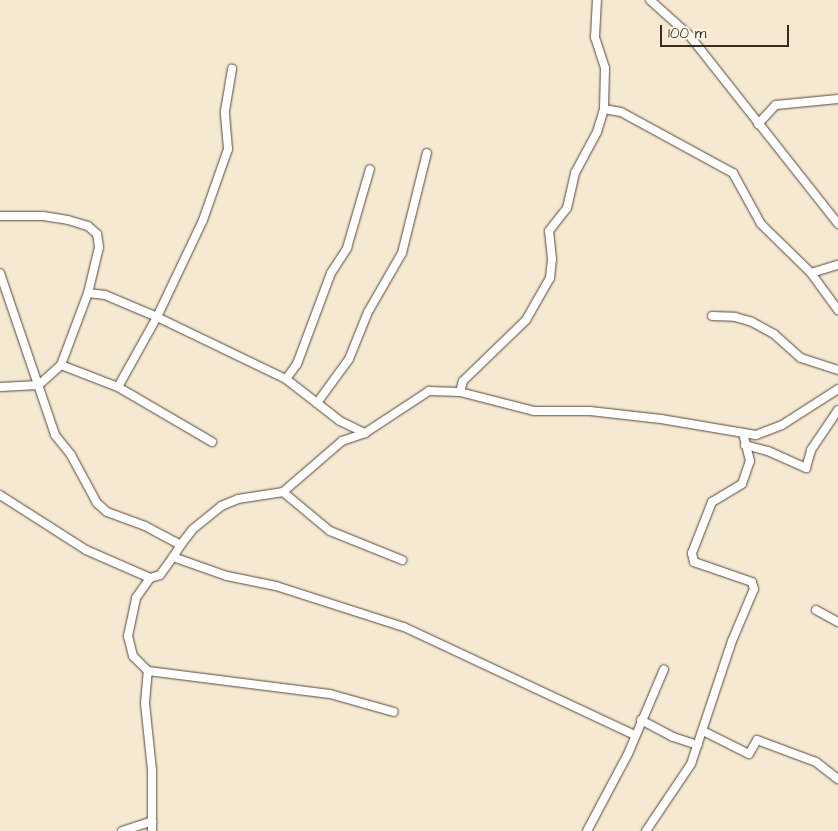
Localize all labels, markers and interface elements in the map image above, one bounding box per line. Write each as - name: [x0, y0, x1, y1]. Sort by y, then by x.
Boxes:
- scale bar: [663, 15, 792, 47]
- text: 100 m: [668, 23, 707, 44]

